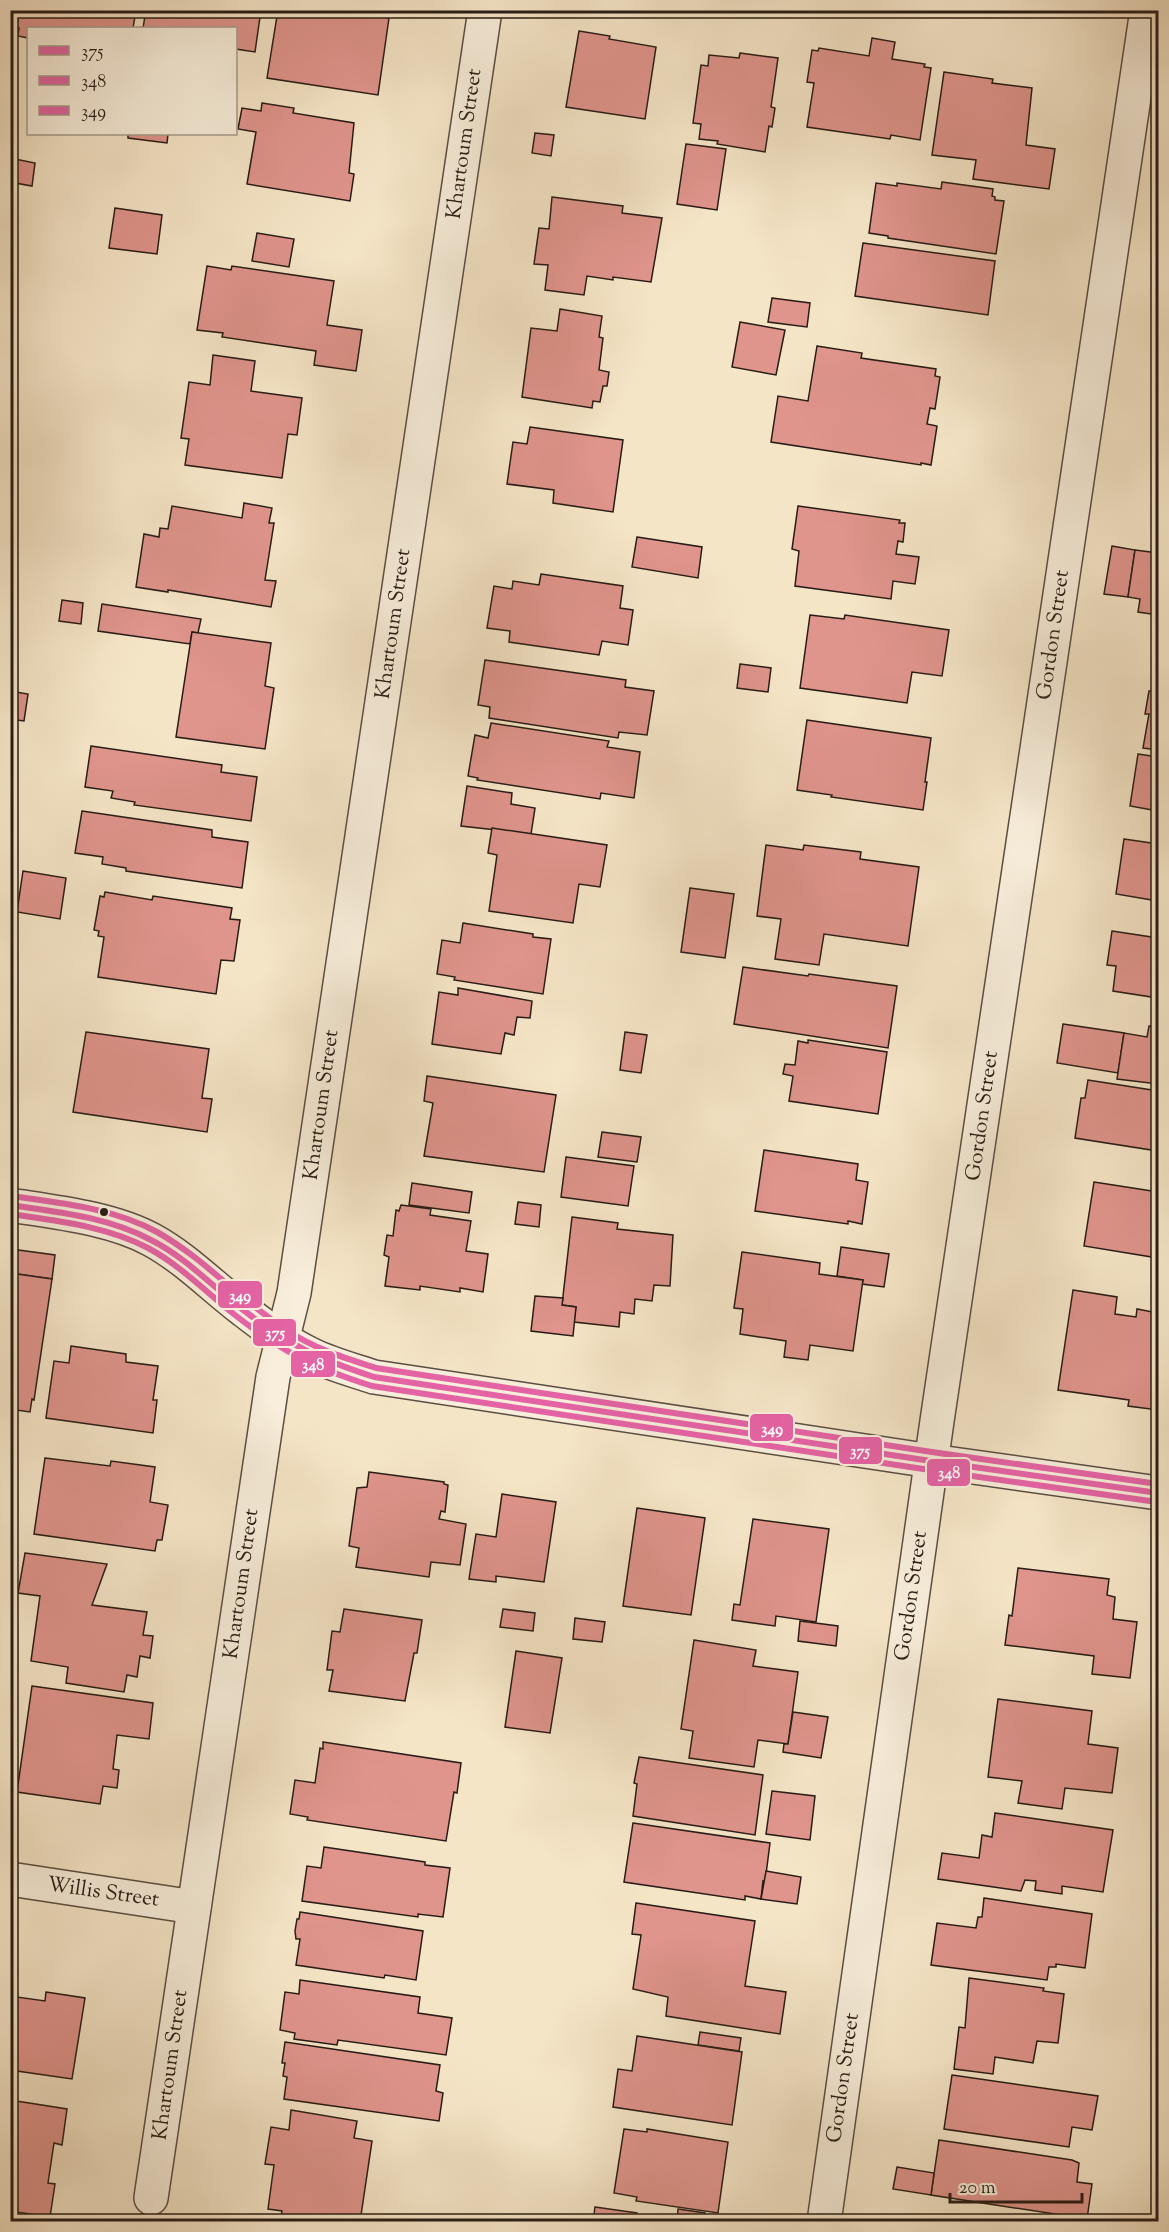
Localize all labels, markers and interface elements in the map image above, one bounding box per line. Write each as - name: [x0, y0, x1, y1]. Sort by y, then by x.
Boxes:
- legend: [27, 27, 237, 135]
- text: 375: [81, 40, 103, 66]
- street label: Khartoum Street: [440, 67, 490, 221]
- text: 348: [81, 70, 106, 96]
- text: 349: [81, 100, 106, 126]
- street label: Khartoum Street: [369, 547, 419, 701]
- street label: Gordon Street: [1030, 568, 1078, 702]
- street label: Khartoum Street: [297, 1028, 347, 1182]
- street label: Gordon Street: [959, 1049, 1007, 1183]
- unlabelled marker: [98, 1206, 110, 1218]
- line badge: 349: [217, 1280, 263, 1309]
- text: 349: [229, 1286, 251, 1309]
- line badge: 375: [252, 1318, 297, 1347]
- text: 375: [265, 1323, 286, 1346]
- line badge: 348: [290, 1350, 336, 1378]
- text: 348: [302, 1355, 324, 1378]
- line badge: 349: [749, 1413, 794, 1442]
- text: 349: [761, 1419, 783, 1442]
- line badge: 375: [838, 1436, 883, 1465]
- text: 375: [850, 1441, 871, 1464]
- line badge: 348: [926, 1458, 971, 1487]
- text: 348: [938, 1463, 960, 1486]
- street label: Khartoum Street: [217, 1507, 267, 1661]
- street label: Gordon Street: [888, 1529, 936, 1663]
- street label: Willis Street: [45, 1870, 161, 1916]
- street label: Khartoum Street: [146, 1988, 196, 2142]
- street label: Gordon Street: [820, 2011, 868, 2145]
- scale bar: [950, 2166, 1082, 2204]
- text: 20 m: [959, 2176, 996, 2202]

